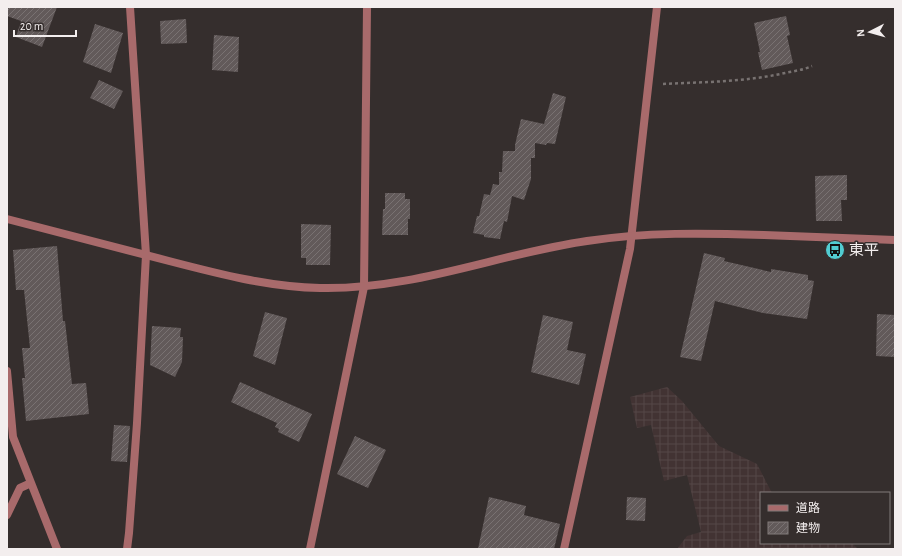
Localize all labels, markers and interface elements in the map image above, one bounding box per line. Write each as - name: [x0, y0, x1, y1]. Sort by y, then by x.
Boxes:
- scale bar: [14, 12, 76, 38]
- north arrow: [850, 12, 890, 52]
- text: 20 m: [20, 20, 43, 32]
- text: N: [855, 29, 866, 37]
- bus stop icon: 東平: [824, 239, 846, 261]
- place label: 東平: [849, 242, 879, 258]
- legend: [760, 492, 890, 544]
- text: 道路: [796, 501, 820, 514]
- text: 建物: [796, 521, 820, 534]

